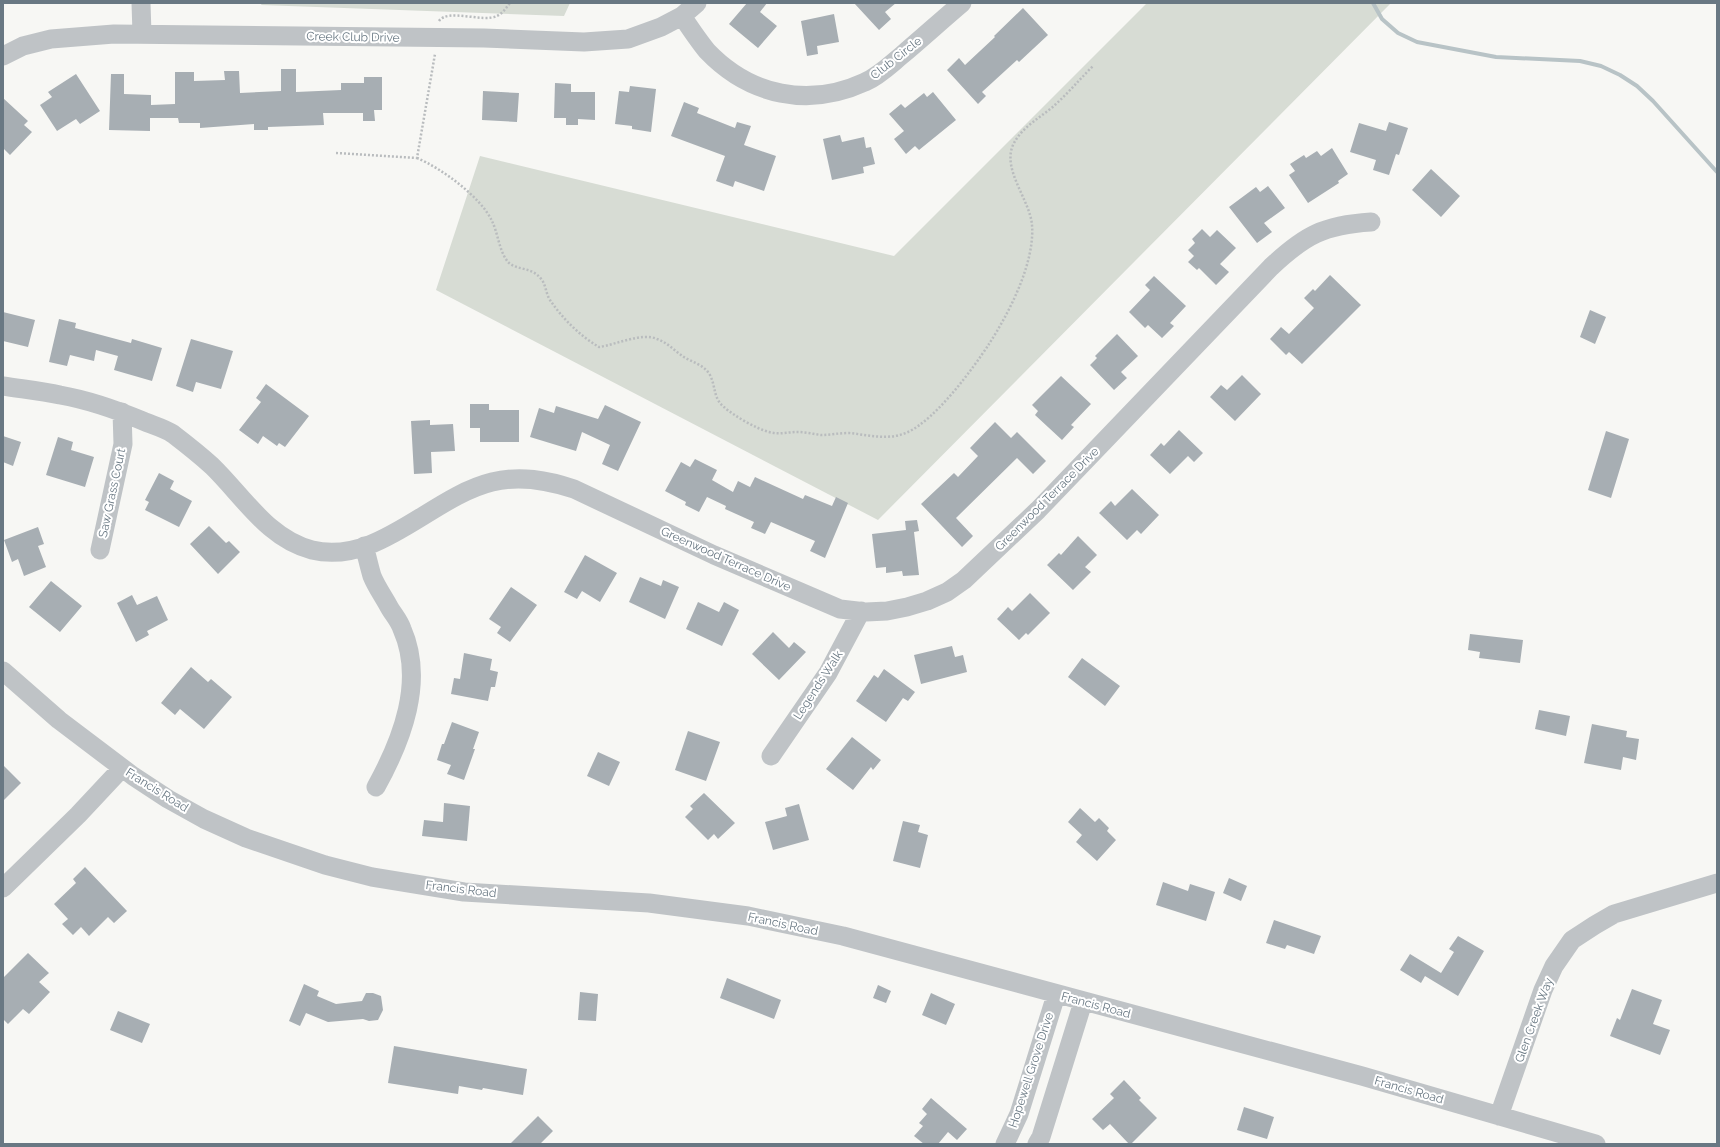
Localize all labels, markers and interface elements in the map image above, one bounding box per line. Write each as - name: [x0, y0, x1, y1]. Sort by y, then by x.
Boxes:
- street label: Creek Club Drive: [306, 29, 400, 45]
- street label: Club Circle: [868, 34, 924, 82]
- street label: Greenwood Terrace Drive: [992, 444, 1102, 554]
- street label: Saw Grass Court: [96, 447, 128, 539]
- street label: Greenwood Terrace Drive: [659, 524, 793, 594]
- street label: Legends Walk: [791, 647, 846, 722]
- street label: Francis Road: [123, 765, 191, 815]
- street label: Francis Road: [425, 878, 497, 900]
- street label: Francis Road: [747, 910, 819, 938]
- street label: Glen Creek Way: [1512, 975, 1556, 1064]
- street label: Francis Road: [1060, 989, 1132, 1021]
- street label: Hopewell Grove Drive: [1006, 1011, 1056, 1129]
- street label: Francis Road: [1373, 1073, 1445, 1107]

